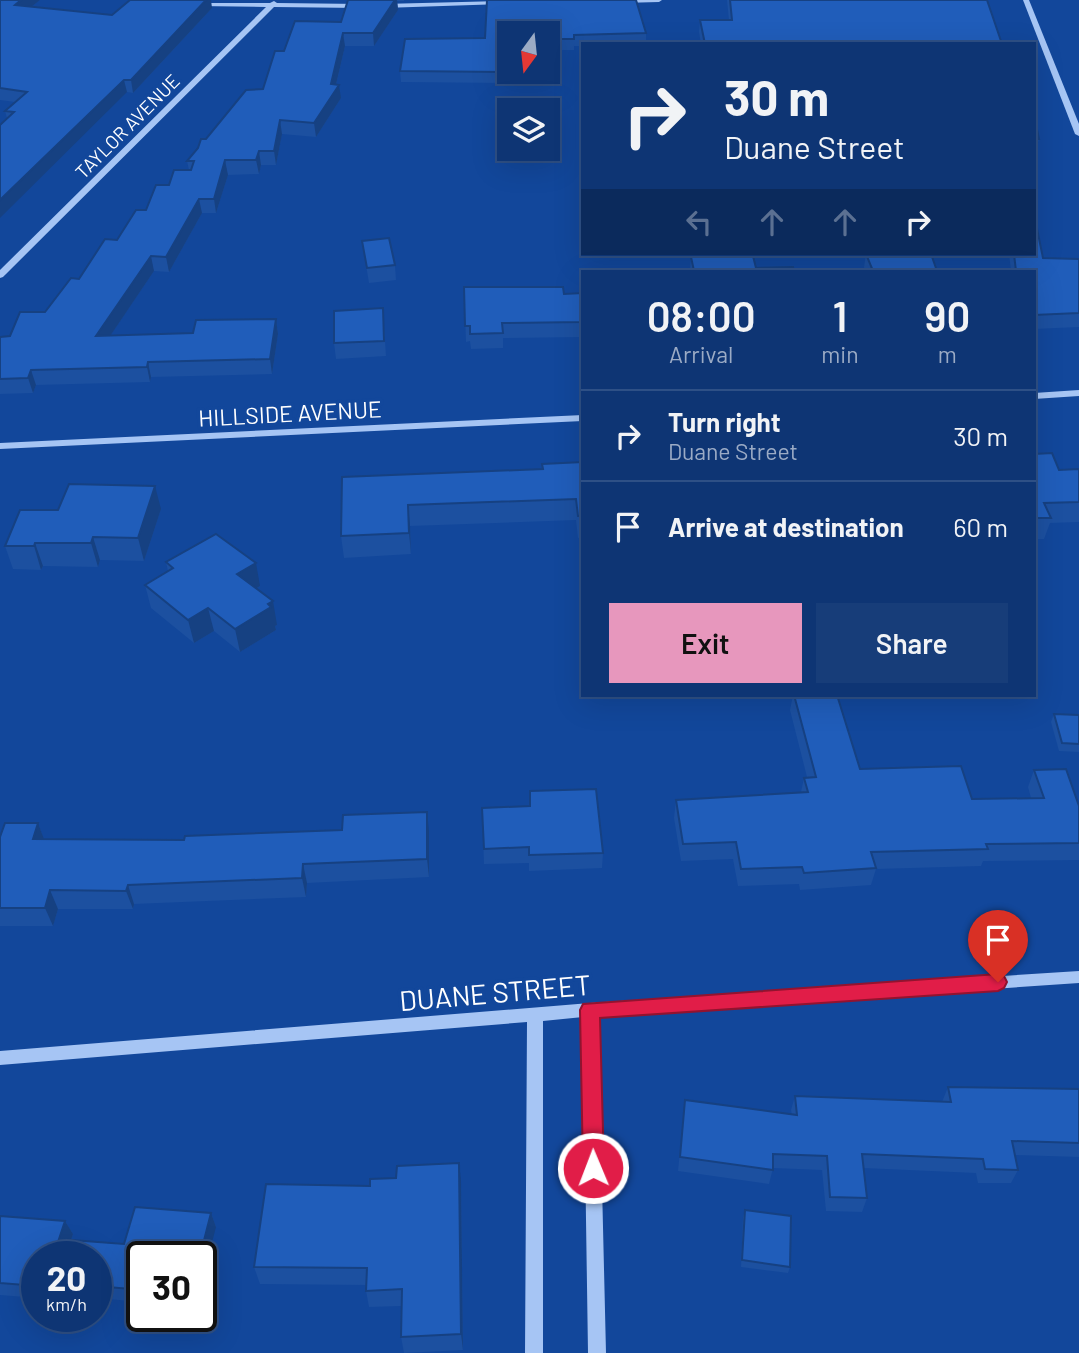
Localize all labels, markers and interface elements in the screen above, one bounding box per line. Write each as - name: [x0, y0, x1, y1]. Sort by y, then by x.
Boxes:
- north arrow: [497, 21, 560, 84]
- map controls: [497, 21, 560, 161]
- text: 30 m: [724, 67, 829, 126]
- street label: TAYLOR AVENUE: [70, 69, 184, 183]
- icon: right: [609, 70, 700, 161]
- button: layers: [497, 98, 560, 161]
- text: Duane Street: [724, 127, 905, 165]
- icon: left: [680, 203, 718, 241]
- icon: ahead: [753, 203, 791, 241]
- icon: ahead: [826, 203, 864, 241]
- icon: right: [899, 203, 937, 241]
- text: 08:00: [647, 290, 756, 340]
- text: 1: [833, 290, 847, 340]
- text: 90: [924, 290, 970, 340]
- text: Arrival: [669, 340, 733, 368]
- text: min: [821, 340, 859, 368]
- text: m: [938, 340, 957, 368]
- street label: HILLSIDE AVENUE: [198, 394, 382, 432]
- text: Turn right: [668, 406, 781, 437]
- icon: right: [609, 417, 647, 455]
- text: 30 m: [953, 420, 1008, 451]
- text: Duane Street: [668, 437, 798, 465]
- icon: arrive: [609, 508, 647, 546]
- text: Arrive at destination: [668, 511, 904, 542]
- text: 60 m: [953, 511, 1008, 542]
- button: Exit: [609, 603, 802, 683]
- button: Share: [816, 603, 1008, 683]
- pin: [968, 910, 1028, 982]
- icon: arrive: [979, 921, 1017, 959]
- street label: DUANE STREET: [398, 967, 592, 1017]
- position arrow: [556, 1131, 630, 1205]
- speed limit sign: 30: [126, 1241, 217, 1332]
- text: 20: [47, 1256, 86, 1298]
- text: km/h: [46, 1293, 87, 1315]

